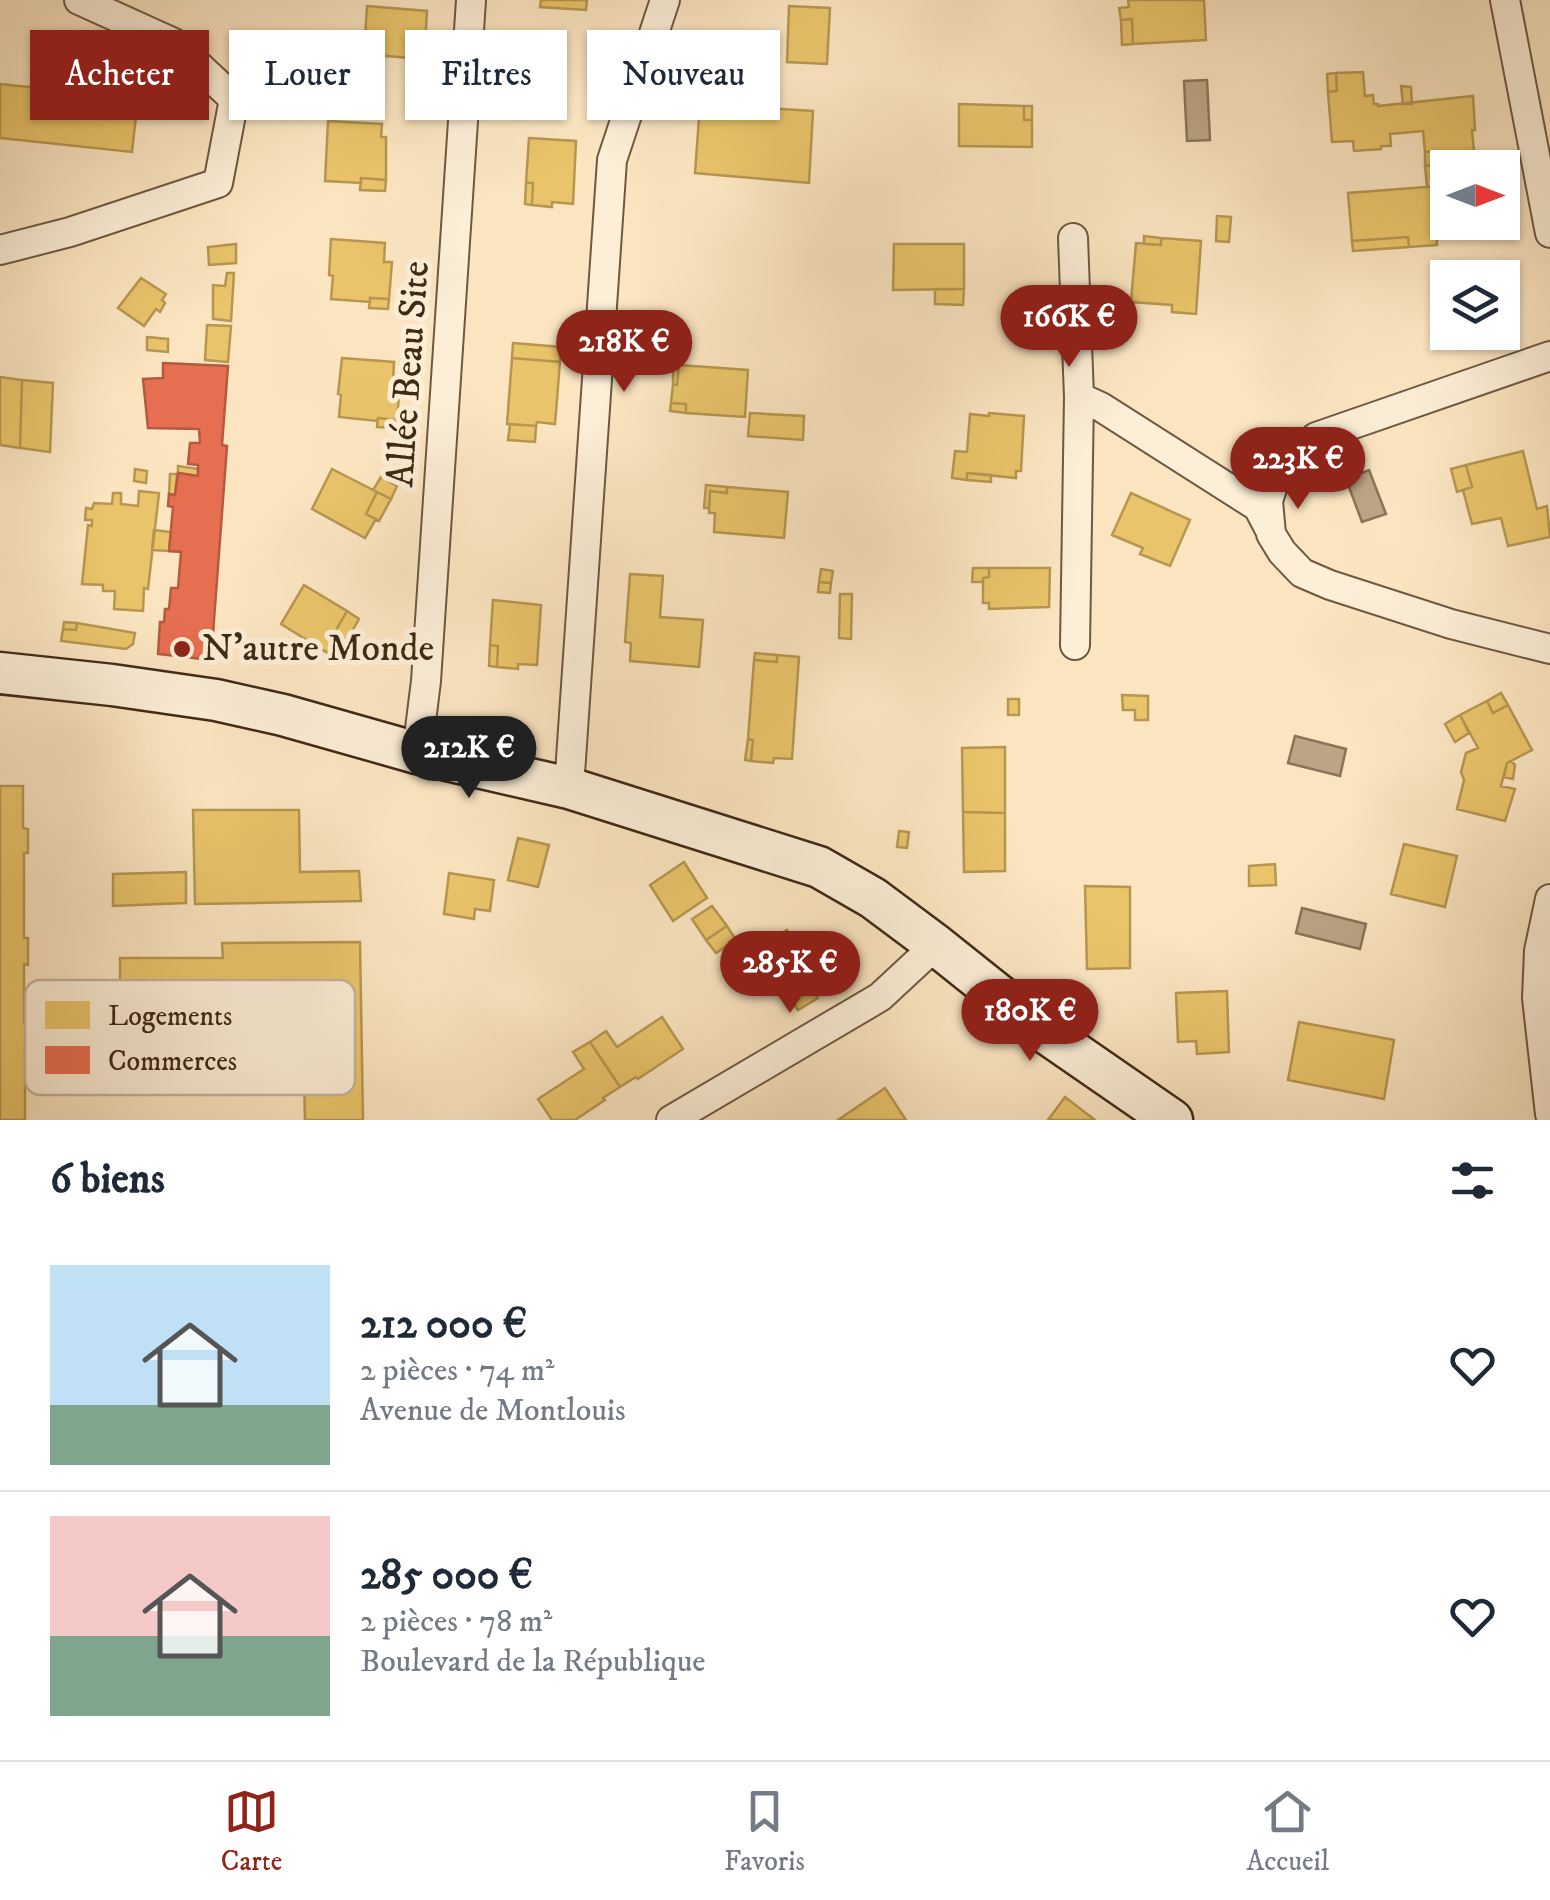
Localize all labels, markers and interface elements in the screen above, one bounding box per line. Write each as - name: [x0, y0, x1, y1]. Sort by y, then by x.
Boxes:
- chip: Acheter: [30, 30, 209, 120]
- chip: Louer: [229, 30, 385, 120]
- chip: Filtres: [405, 30, 567, 120]
- chip: Nouveau: [587, 30, 780, 120]
- north arrow: [1430, 150, 1520, 240]
- map controls: [1430, 150, 1520, 350]
- street label: Allée Beau Site: [377, 259, 441, 489]
- button: layers: [1430, 260, 1520, 350]
- pin: 166K €: [988, 285, 1150, 370]
- text: 166K €: [1022, 297, 1116, 337]
- pin: 218K €: [543, 310, 705, 395]
- text: 218K €: [578, 322, 670, 362]
- pin: 223K €: [1217, 427, 1379, 512]
- text: 223K €: [1252, 439, 1344, 479]
- place label: N'autre Monde: [202, 625, 434, 673]
- marker: N'autre Monde: [171, 638, 193, 660]
- pin: 212K €: [388, 716, 550, 801]
- text: 212K €: [423, 728, 515, 768]
- pin: 285K €: [709, 931, 871, 1016]
- text: 285K €: [742, 943, 838, 983]
- pin: 180K €: [949, 979, 1111, 1064]
- legend: [25, 980, 355, 1095]
- text: 180K €: [983, 991, 1077, 1031]
- text: Logements: [108, 999, 232, 1034]
- text: Commerces: [108, 1044, 237, 1079]
- icon: filters: [1445, 1153, 1500, 1208]
- text: 6 biens: [50, 1154, 165, 1206]
- text: 212 000 €: [360, 1299, 527, 1351]
- icon: home: [130, 1305, 250, 1425]
- icon: heart: [1445, 1338, 1500, 1393]
- text: 2 pièces · 74 m²: [360, 1351, 554, 1391]
- text: Avenue de Montlouis: [360, 1391, 626, 1431]
- text: 285 000 €: [360, 1550, 533, 1602]
- icon: home: [130, 1556, 250, 1676]
- icon: heart: [1445, 1589, 1500, 1644]
- text: 2 pièces · 78 m²: [360, 1602, 552, 1642]
- text: Boulevard de la République: [360, 1642, 706, 1682]
- tab: Carte: [221, 1784, 282, 1879]
- tab: Favoris: [724, 1784, 805, 1879]
- tab: Accueil: [1246, 1784, 1329, 1879]

